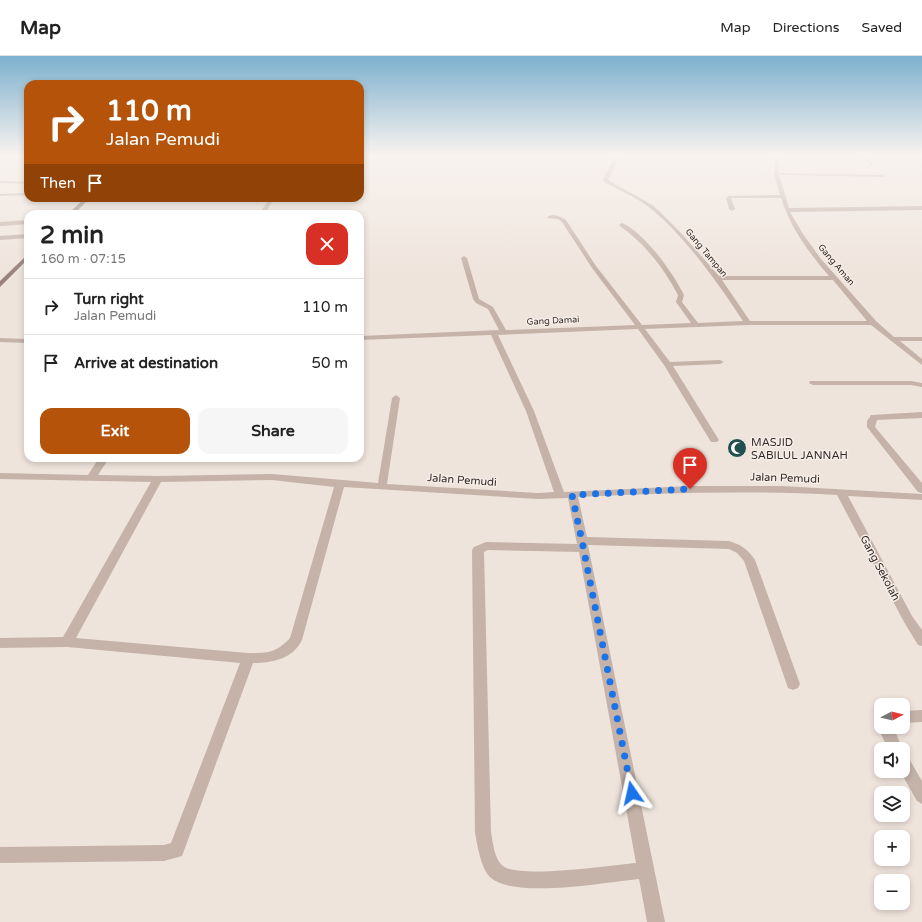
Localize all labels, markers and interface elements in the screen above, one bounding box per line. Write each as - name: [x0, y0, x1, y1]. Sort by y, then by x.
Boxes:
- text: Map: [20, 17, 61, 39]
- text: Map: [720, 19, 751, 36]
- text: Directions: [773, 19, 840, 36]
- text: Saved: [862, 19, 902, 36]
- text: 110 m: [106, 94, 192, 128]
- icon: right: [40, 96, 92, 148]
- text: Jalan Pemudi: [106, 128, 220, 150]
- icon: arrive: [84, 172, 106, 194]
- text: Then: [40, 174, 76, 192]
- text: 2 min: [40, 221, 104, 250]
- button: close: [306, 223, 348, 265]
- street label: Gang Tampan: [683, 227, 729, 279]
- street label: Gang Aman: [815, 242, 857, 288]
- text: 160 m · 07:15: [40, 251, 126, 267]
- text: Turn right: [74, 290, 144, 308]
- icon: right: [40, 296, 62, 318]
- text: 110 m: [302, 298, 348, 316]
- text: Jalan Pemudi: [74, 308, 156, 324]
- street label: Gang Damai: [526, 314, 580, 328]
- icon: arrive: [40, 352, 62, 374]
- text: Arrive at destination: [74, 354, 218, 372]
- text: 50 m: [311, 354, 348, 372]
- button: Exit: [40, 408, 190, 454]
- button: Share: [198, 408, 348, 454]
- place label: MASJID SABILUL JANNAH: [751, 436, 848, 462]
- mosque icon: MASJID SABILUL JANNAH: [726, 437, 748, 459]
- pin: [673, 448, 707, 489]
- icon: arrive: [679, 454, 701, 476]
- street label: Jalan Pemudi: [750, 470, 820, 486]
- street label: Jalan Pemudi: [427, 471, 497, 489]
- street label: Gang Sekolah: [857, 533, 903, 603]
- north arrow: [874, 698, 910, 734]
- map controls: [874, 698, 910, 910]
- button: sound: [874, 742, 910, 778]
- position arrow: [611, 772, 653, 814]
- button: layers: [874, 786, 910, 822]
- button: +: [874, 830, 910, 866]
- button: −: [874, 874, 910, 910]

